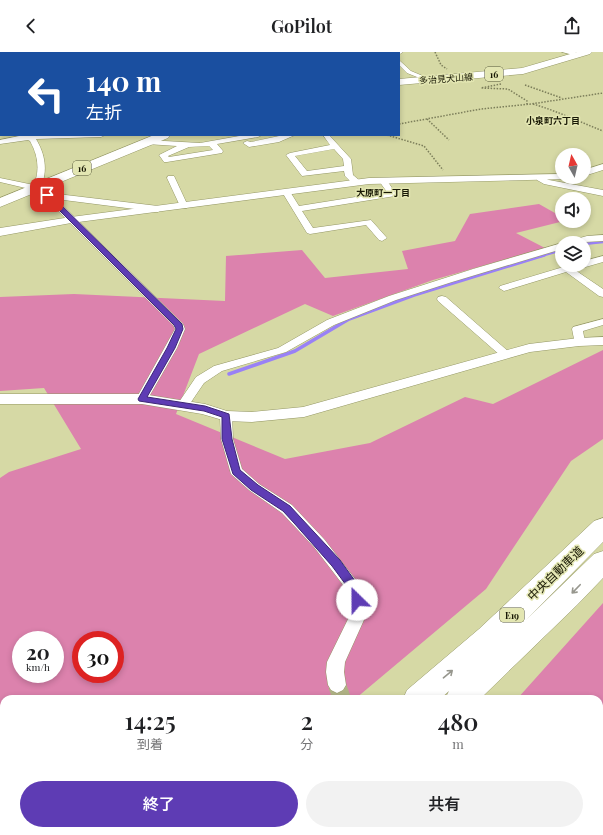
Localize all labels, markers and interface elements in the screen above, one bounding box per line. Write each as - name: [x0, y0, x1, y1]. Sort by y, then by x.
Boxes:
- text: GoPilot: [271, 14, 332, 38]
- icon: back: [20, 15, 42, 37]
- icon: share: [561, 15, 583, 37]
- text: 140 m: [86, 62, 161, 99]
- road number: 16: [485, 67, 503, 81]
- icon: left: [20, 68, 72, 120]
- street label: 多治見犬山線: [419, 70, 474, 86]
- text: 左折: [86, 100, 122, 124]
- district label: 小泉町六丁目: [526, 114, 580, 126]
- north arrow: [555, 148, 591, 184]
- map controls: [555, 148, 591, 272]
- road number: 16: [73, 161, 91, 175]
- pin: [30, 178, 64, 212]
- icon: arrive: [36, 184, 58, 206]
- district label: 大原町一丁目: [356, 186, 410, 198]
- button: sound: [555, 192, 591, 228]
- button: layers: [555, 236, 591, 272]
- street label: 中央自動車道: [524, 542, 586, 604]
- position arrow: [336, 579, 378, 621]
- one-way arrow: [571, 584, 581, 594]
- road number: E19: [500, 608, 524, 622]
- speed limit sign: 30: [72, 631, 124, 683]
- text: 20: [26, 638, 50, 665]
- text: km/h: [26, 660, 50, 674]
- one-way arrow: [443, 670, 453, 679]
- text: 14:25: [125, 704, 176, 736]
- text: 2: [301, 704, 313, 736]
- text: 480: [438, 705, 478, 737]
- text: 到着: [137, 735, 163, 752]
- text: 分: [300, 735, 313, 752]
- text: m: [452, 735, 464, 752]
- button: 終了: [20, 781, 298, 827]
- button: 共有: [306, 781, 583, 827]

